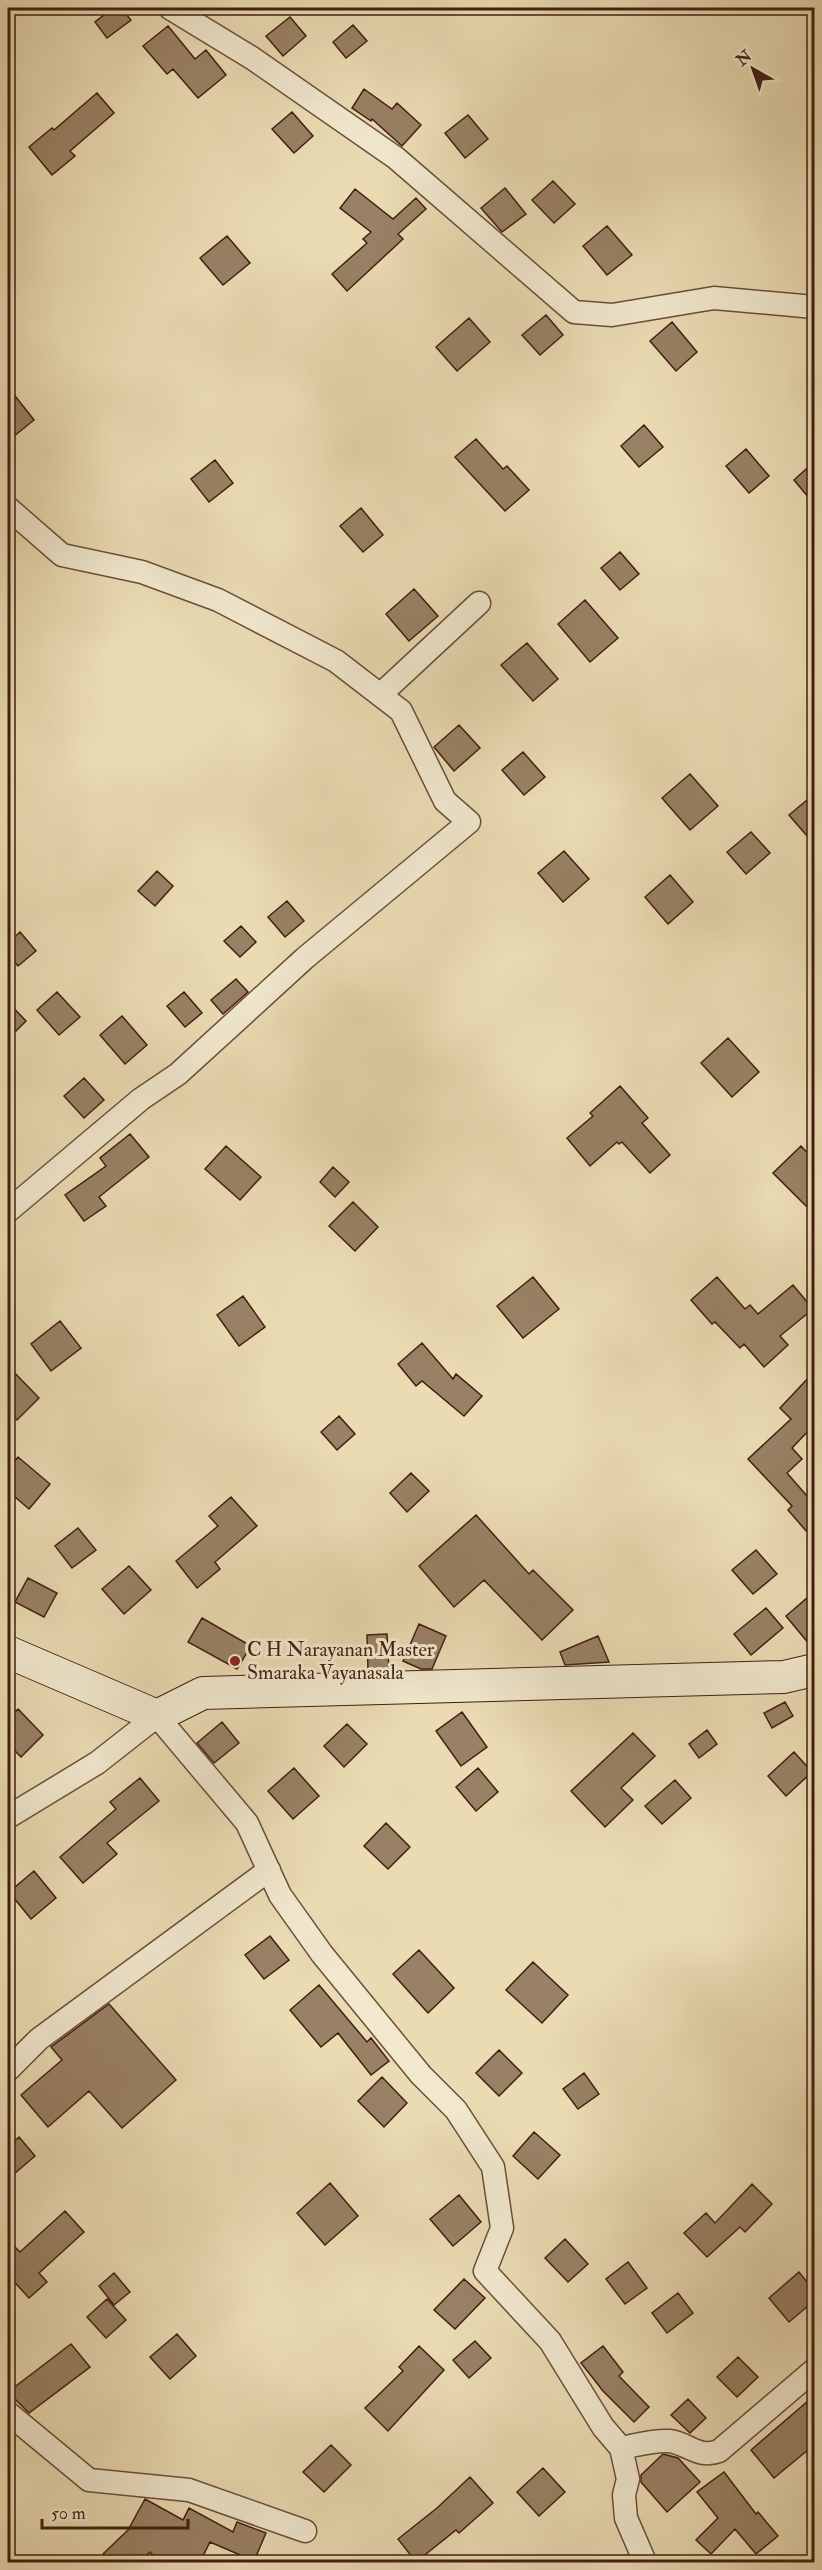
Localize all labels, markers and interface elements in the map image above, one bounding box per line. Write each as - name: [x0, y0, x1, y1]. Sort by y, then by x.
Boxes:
- north arrow: [723, 39, 783, 99]
- text: N: [731, 46, 756, 71]
- place label: C H Narayanan Master Smaraka Vayanasala: [247, 1637, 435, 1685]
- marker: C H Narayanan Master Smaraka Vayanasala: [228, 1654, 242, 1668]
- scale bar: [42, 2492, 188, 2530]
- text: 50 m: [51, 2502, 86, 2525]

